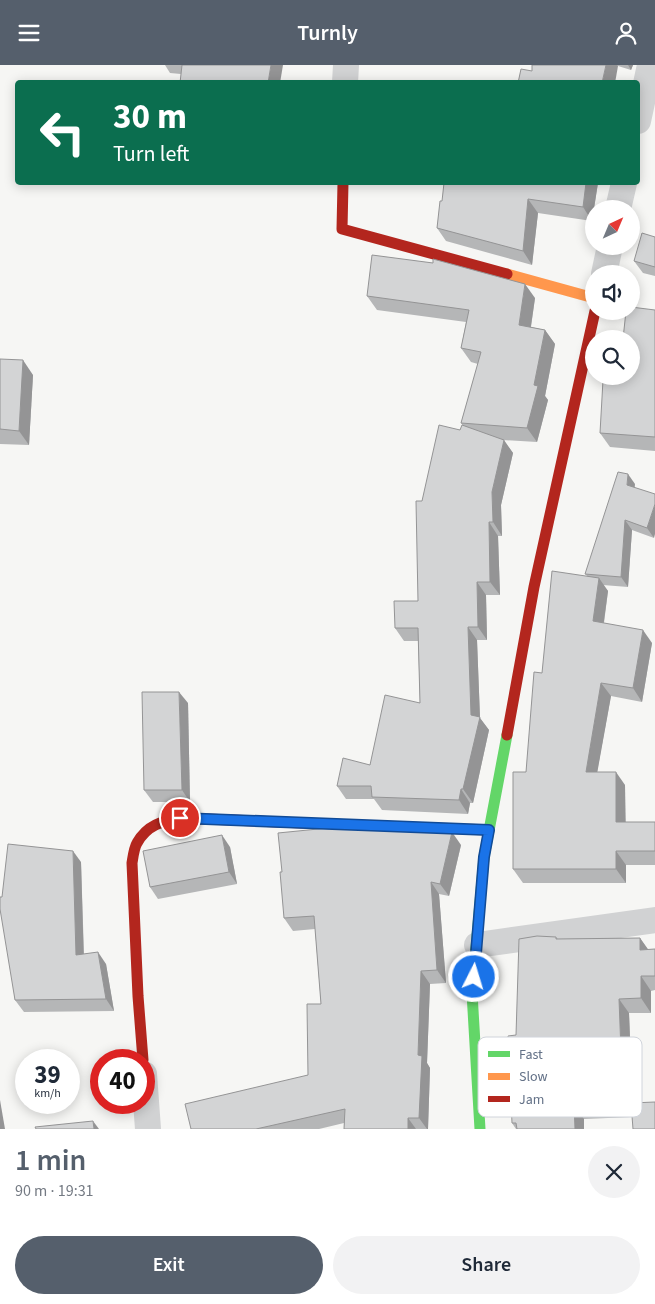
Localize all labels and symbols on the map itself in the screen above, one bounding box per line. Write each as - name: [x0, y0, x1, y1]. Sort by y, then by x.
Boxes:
- north arrow: [585, 200, 640, 255]
- pin: [159, 797, 201, 839]
- position arrow: [447, 950, 499, 1002]
- legend: [478, 1037, 642, 1117]
- text: Fast: [519, 1045, 543, 1065]
- speed limit sign: 40: [90, 1049, 155, 1114]
- text: Slow: [519, 1067, 548, 1087]
- text: Jam: [519, 1090, 544, 1110]

